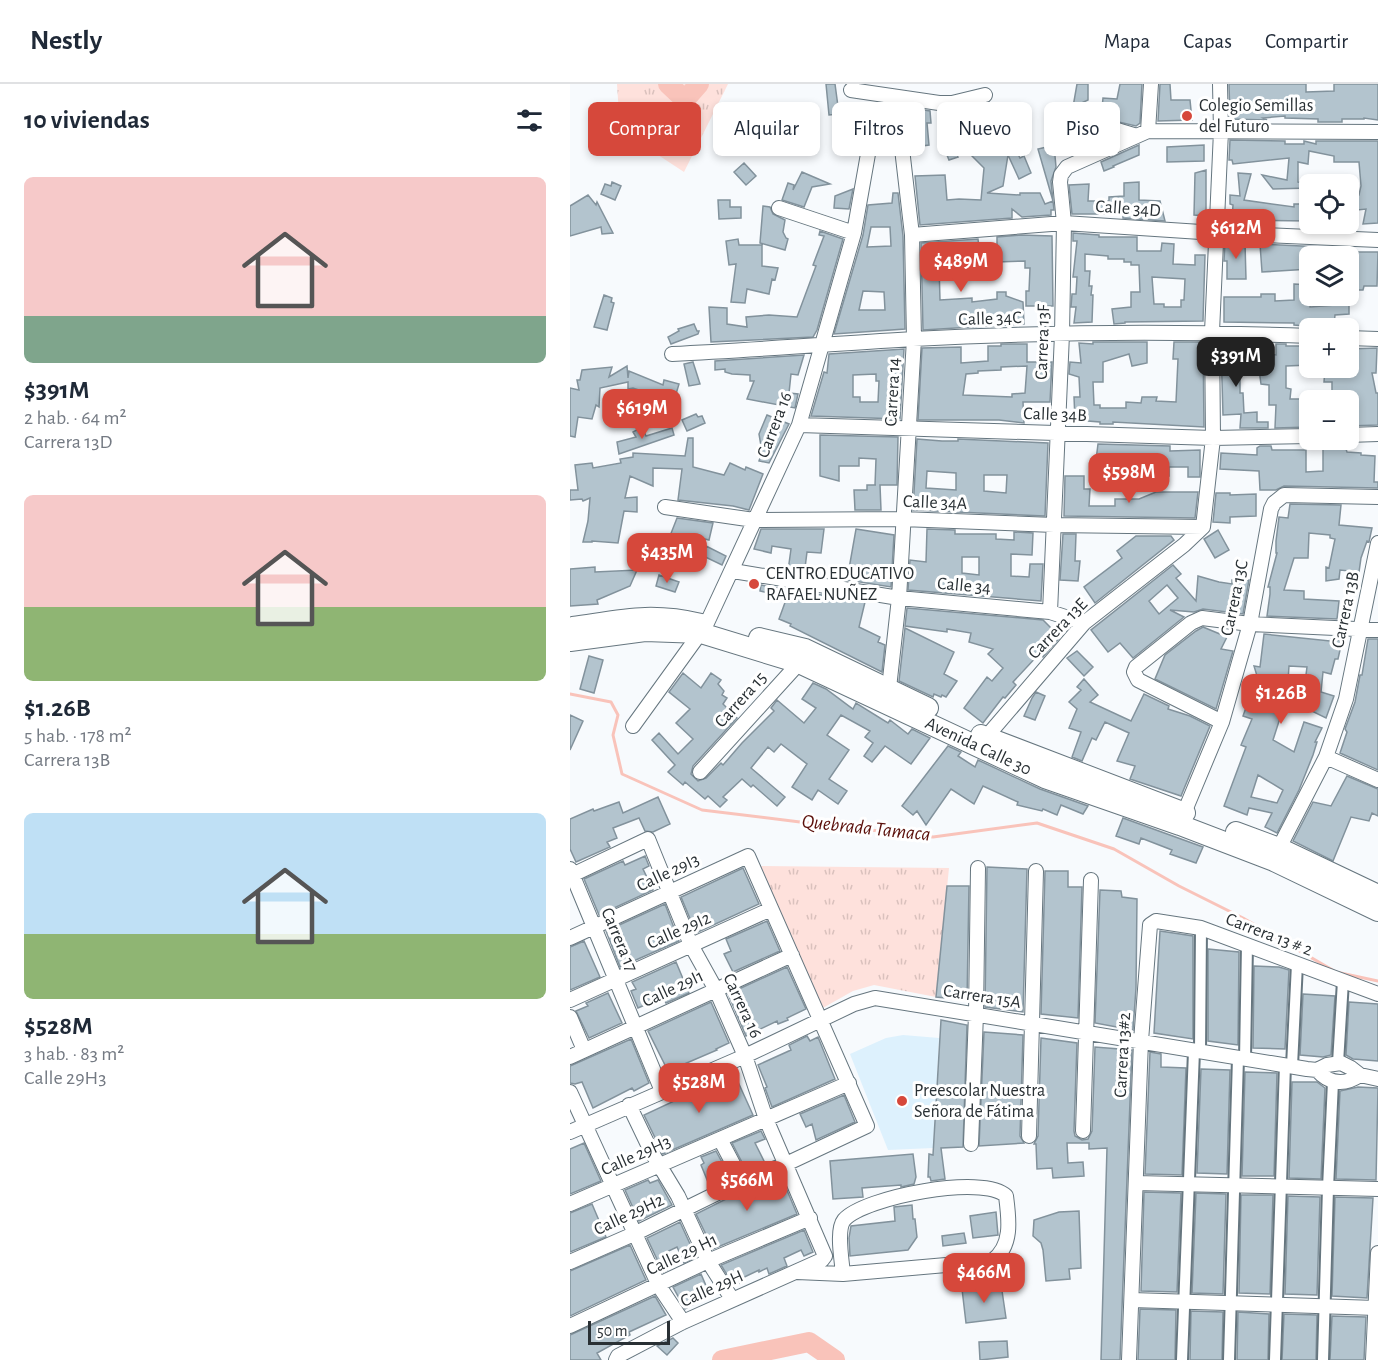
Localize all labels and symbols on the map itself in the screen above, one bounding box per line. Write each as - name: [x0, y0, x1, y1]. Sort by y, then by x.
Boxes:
- place label: Colegio Semillas del Futuro: [1199, 97, 1313, 136]
- marker: Colegio Semillas del Futuro: [1180, 109, 1194, 123]
- street label: Calle 34D: [1095, 198, 1161, 220]
- pin: $612M: [1194, 209, 1278, 260]
- pin: $489M: [919, 242, 1003, 293]
- street label: Carrera 13F: [1033, 304, 1053, 380]
- street label: Calle 34C: [958, 309, 1022, 329]
- pin: $391M: [1194, 337, 1278, 388]
- street label: Carrera 14: [882, 357, 904, 427]
- pin: $619M: [600, 389, 684, 440]
- street label: Carrera 16: [754, 390, 796, 460]
- street label: Calle 34B: [1023, 405, 1087, 425]
- pin: $598M: [1087, 453, 1171, 504]
- street label: Calle 34A: [903, 493, 968, 513]
- pin: $435M: [625, 533, 709, 584]
- street label: Carrera 13C: [1218, 558, 1252, 638]
- place label: CENTRO EDUCATIVO RAFAEL NUÑEZ: [766, 565, 914, 604]
- street label: Carrera 13B: [1329, 570, 1363, 650]
- street label: Calle 34: [936, 575, 992, 597]
- marker: CENTRO EDUCATIVO RAFAEL NUÑEZ: [747, 577, 761, 591]
- street label: Carrera 13E: [1025, 595, 1091, 663]
- street label: Carrera 15: [712, 669, 770, 731]
- pin: $1.26B: [1232, 674, 1330, 725]
- street label: Avenida Calle 30: [922, 714, 1034, 779]
- water label: Quebrada Tamaca: [801, 811, 931, 845]
- street label: Calle 29I3: [634, 851, 702, 895]
- street label: Carrera 17: [597, 905, 641, 975]
- street label: Calle 29I2: [645, 909, 713, 953]
- street label: Carrera 13 # 2: [1223, 910, 1315, 960]
- street label: Calle 29I1: [640, 967, 706, 1011]
- street label: Carrera 16: [719, 971, 765, 1041]
- street label: Carrera 15A: [942, 982, 1023, 1012]
- street label: Carrera 13#2: [1112, 1012, 1134, 1098]
- pin: $528M: [657, 1063, 741, 1114]
- place label: Preescolar Nuestra Señora de Fátima: [914, 1082, 1045, 1121]
- marker: Preescolar Nuestra Señora de Fátima: [895, 1094, 909, 1108]
- street label: Calle 29H3: [598, 1133, 674, 1179]
- pin: $566M: [705, 1161, 789, 1212]
- street label: Calle 29H2: [591, 1191, 667, 1239]
- street label: Calle 29 H1: [644, 1231, 720, 1279]
- pin: $466M: [942, 1253, 1026, 1304]
- street label: Calle 29H: [678, 1267, 746, 1311]
- scale bar: [588, 1318, 670, 1346]

